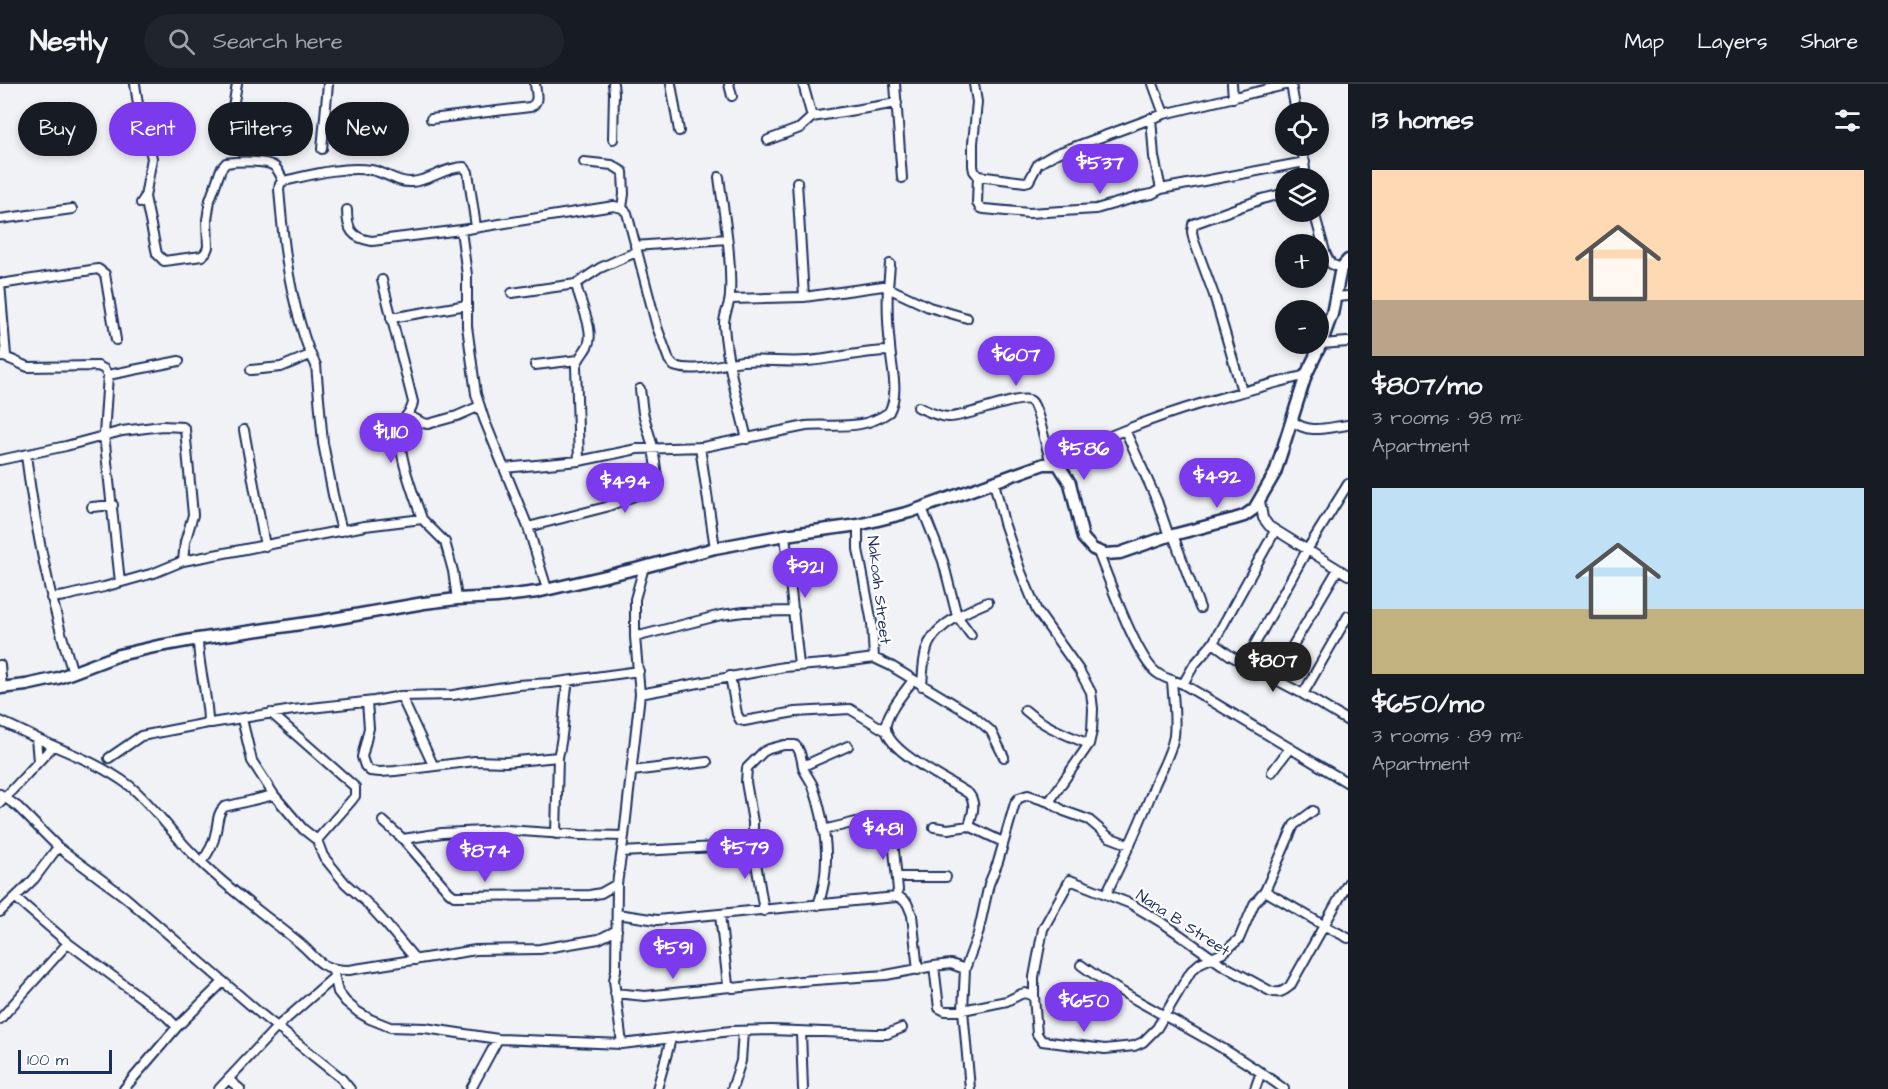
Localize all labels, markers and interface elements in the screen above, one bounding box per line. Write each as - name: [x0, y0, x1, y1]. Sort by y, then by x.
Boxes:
- search box: [144, 14, 564, 68]
- text: Nestly: [30, 22, 108, 61]
- icon: search: [165, 25, 198, 58]
- text: Search here: [213, 26, 343, 57]
- text: Map: [1624, 27, 1664, 56]
- text: Layers: [1697, 27, 1767, 56]
- text: Share: [1800, 27, 1858, 56]
- chip: Buy: [18, 102, 97, 156]
- chip: Rent: [109, 102, 196, 156]
- chip: Filters: [208, 102, 313, 156]
- chip: New: [325, 102, 409, 156]
- map controls: [1275, 102, 1329, 354]
- button: locate: [1275, 102, 1329, 156]
- text: 13 homes: [1372, 102, 1474, 138]
- icon: filters: [1831, 104, 1864, 137]
- pin: $537: [1064, 144, 1136, 195]
- text: $537: [1076, 149, 1124, 177]
- button: layers: [1275, 168, 1329, 222]
- icon: home: [1564, 209, 1672, 317]
- button: +: [1275, 234, 1329, 288]
- button: −: [1275, 300, 1329, 354]
- pin: $607: [980, 336, 1052, 387]
- text: $607: [992, 341, 1040, 369]
- text: $807/mo: [1372, 368, 1482, 404]
- text: 3 rooms · 98 m²: [1372, 404, 1524, 432]
- pin: $1,110: [342, 413, 440, 464]
- text: $1,110: [374, 418, 408, 446]
- pin: $586: [1048, 430, 1120, 481]
- text: Apartment: [1372, 432, 1470, 460]
- text: $586: [1059, 435, 1109, 463]
- pin: $492: [1181, 458, 1253, 509]
- pin: $494: [589, 463, 661, 514]
- text: $492: [1193, 463, 1241, 491]
- text: $494: [600, 468, 650, 496]
- icon: home: [1564, 527, 1672, 635]
- street label: Nakoah Street: [861, 535, 897, 646]
- pin: $921: [769, 548, 841, 599]
- text: $921: [787, 553, 823, 581]
- pin: $807: [1237, 642, 1309, 693]
- text: $807: [1248, 647, 1298, 675]
- text: $650/mo: [1372, 686, 1484, 722]
- text: 3 rooms · 89 m²: [1372, 722, 1524, 750]
- text: Apartment: [1372, 750, 1470, 778]
- pin: $481: [847, 810, 919, 861]
- text: $481: [863, 815, 903, 843]
- pin: $579: [709, 829, 781, 880]
- pin: $874: [449, 832, 521, 883]
- text: $579: [721, 834, 769, 862]
- text: $874: [460, 837, 510, 865]
- street label: Nana B Street: [1132, 884, 1235, 962]
- pin: $591: [637, 929, 709, 980]
- text: $591: [653, 934, 693, 962]
- pin: $650: [1048, 982, 1120, 1033]
- text: $650: [1059, 987, 1109, 1015]
- scale bar: [18, 1047, 112, 1074]
- text: 100 m: [27, 1049, 68, 1071]

